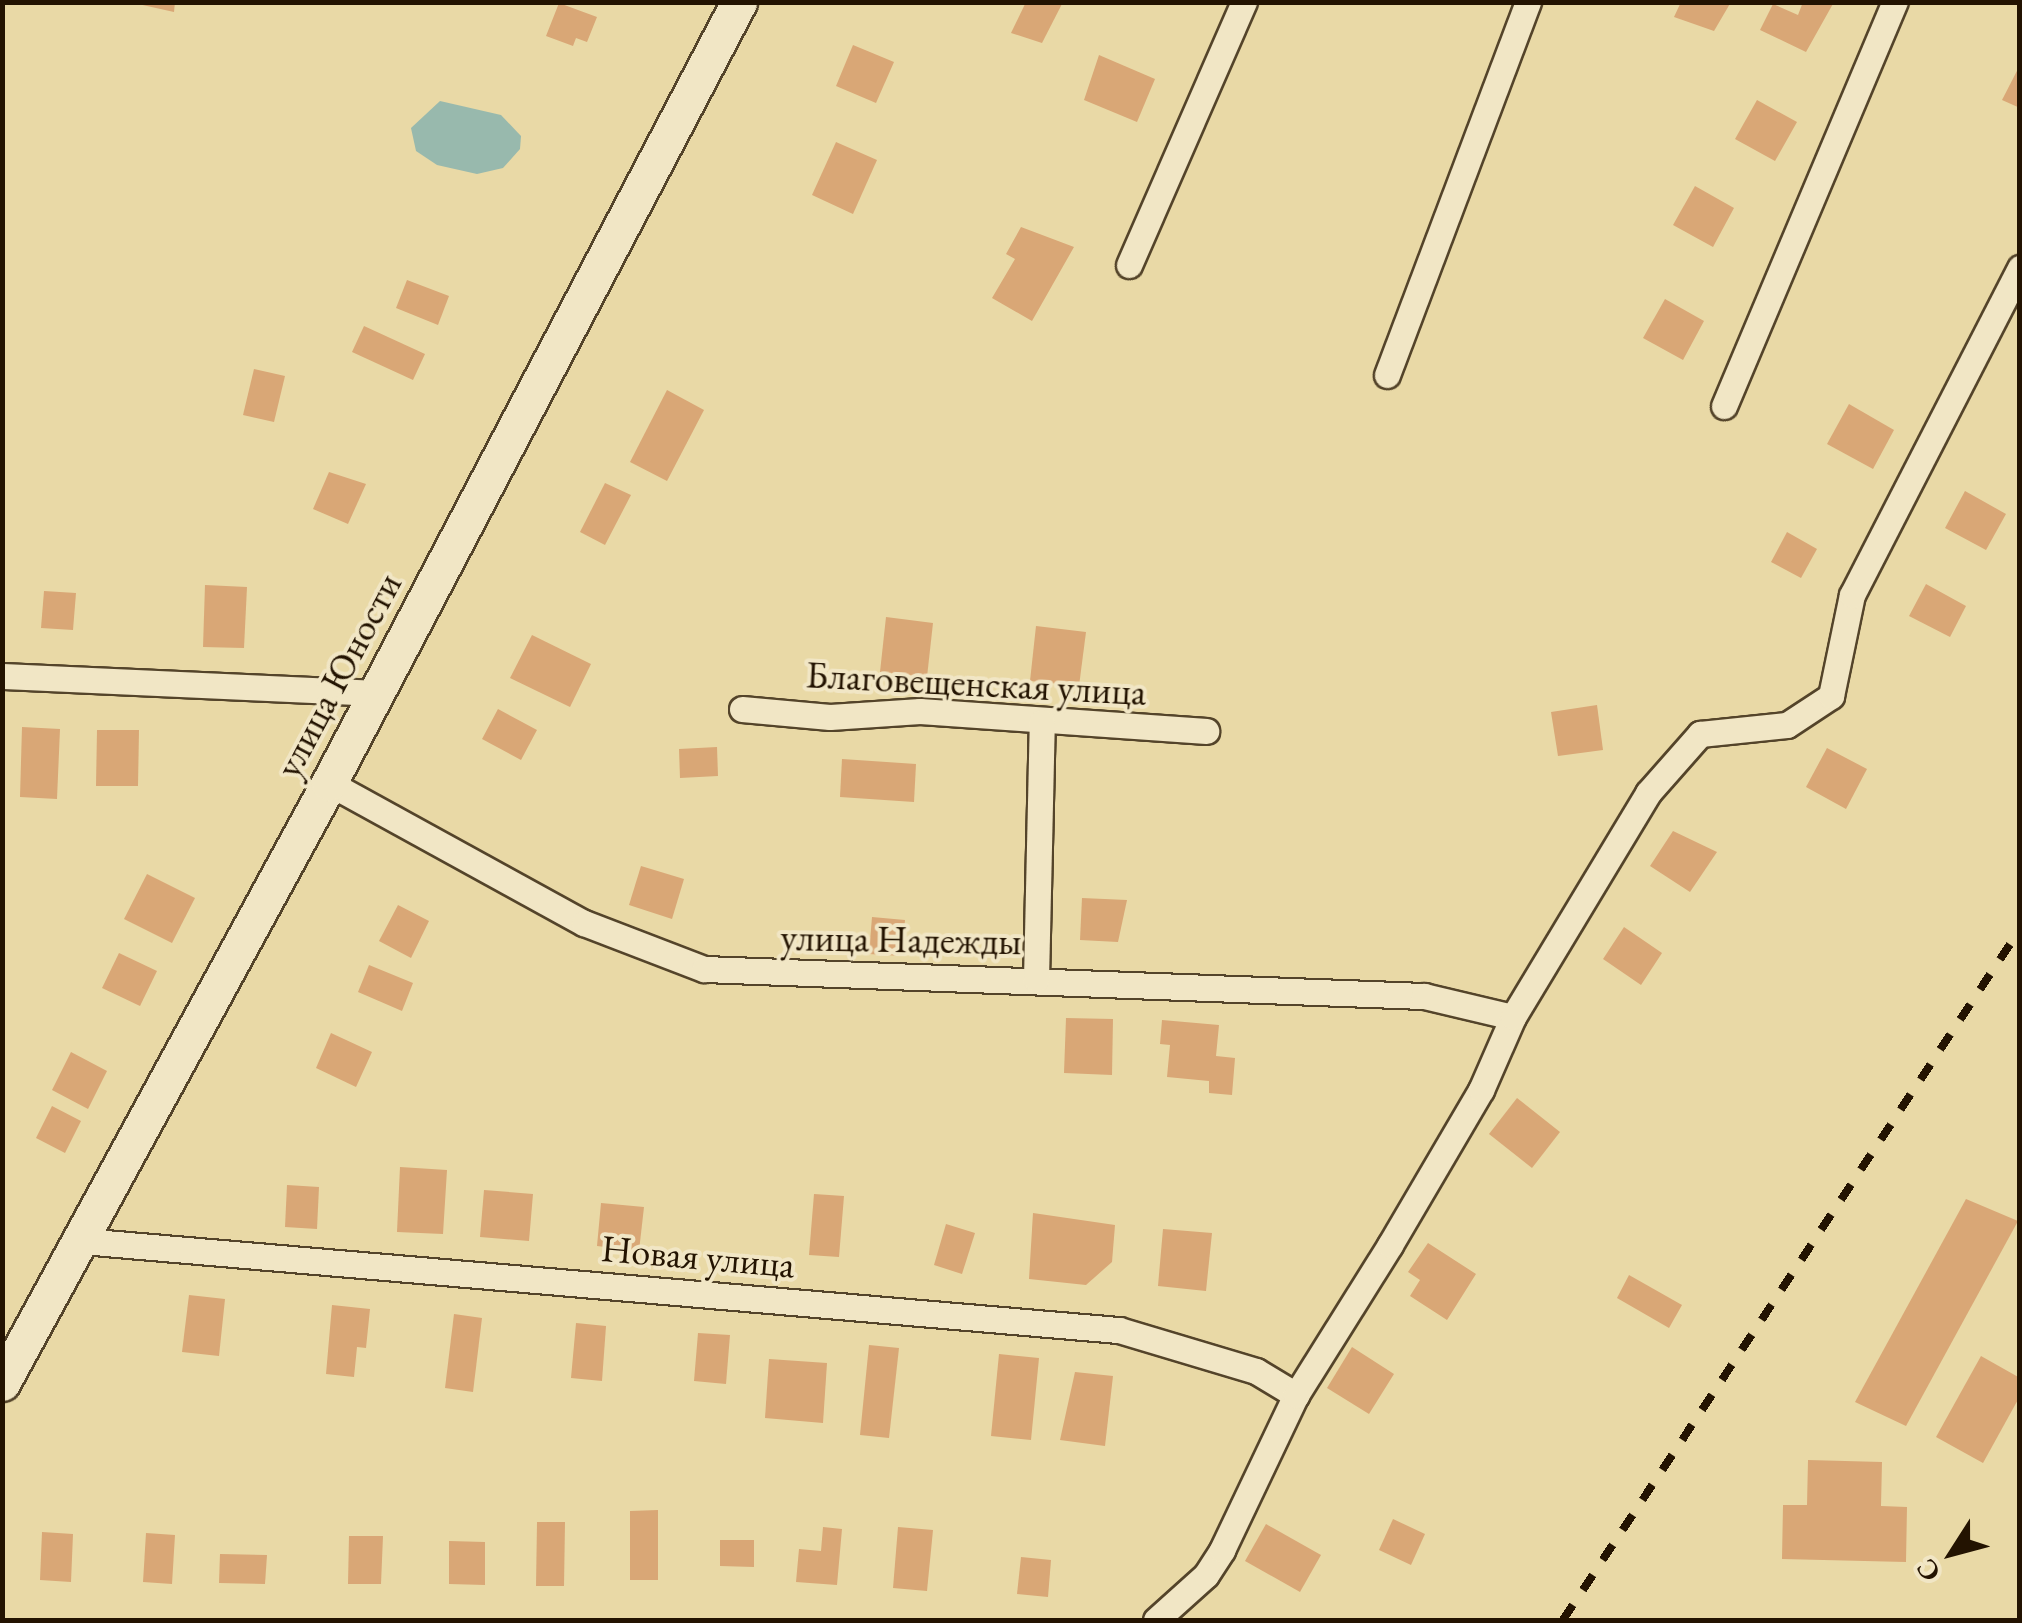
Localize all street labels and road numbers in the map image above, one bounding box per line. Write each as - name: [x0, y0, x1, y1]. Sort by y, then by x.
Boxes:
- street label: улица Юности: [265, 565, 411, 785]
- street label: Благовещенская улица: [805, 651, 1147, 715]
- street label: улица Надежды: [780, 914, 1022, 964]
- street label: Новая улица: [599, 1225, 797, 1287]

